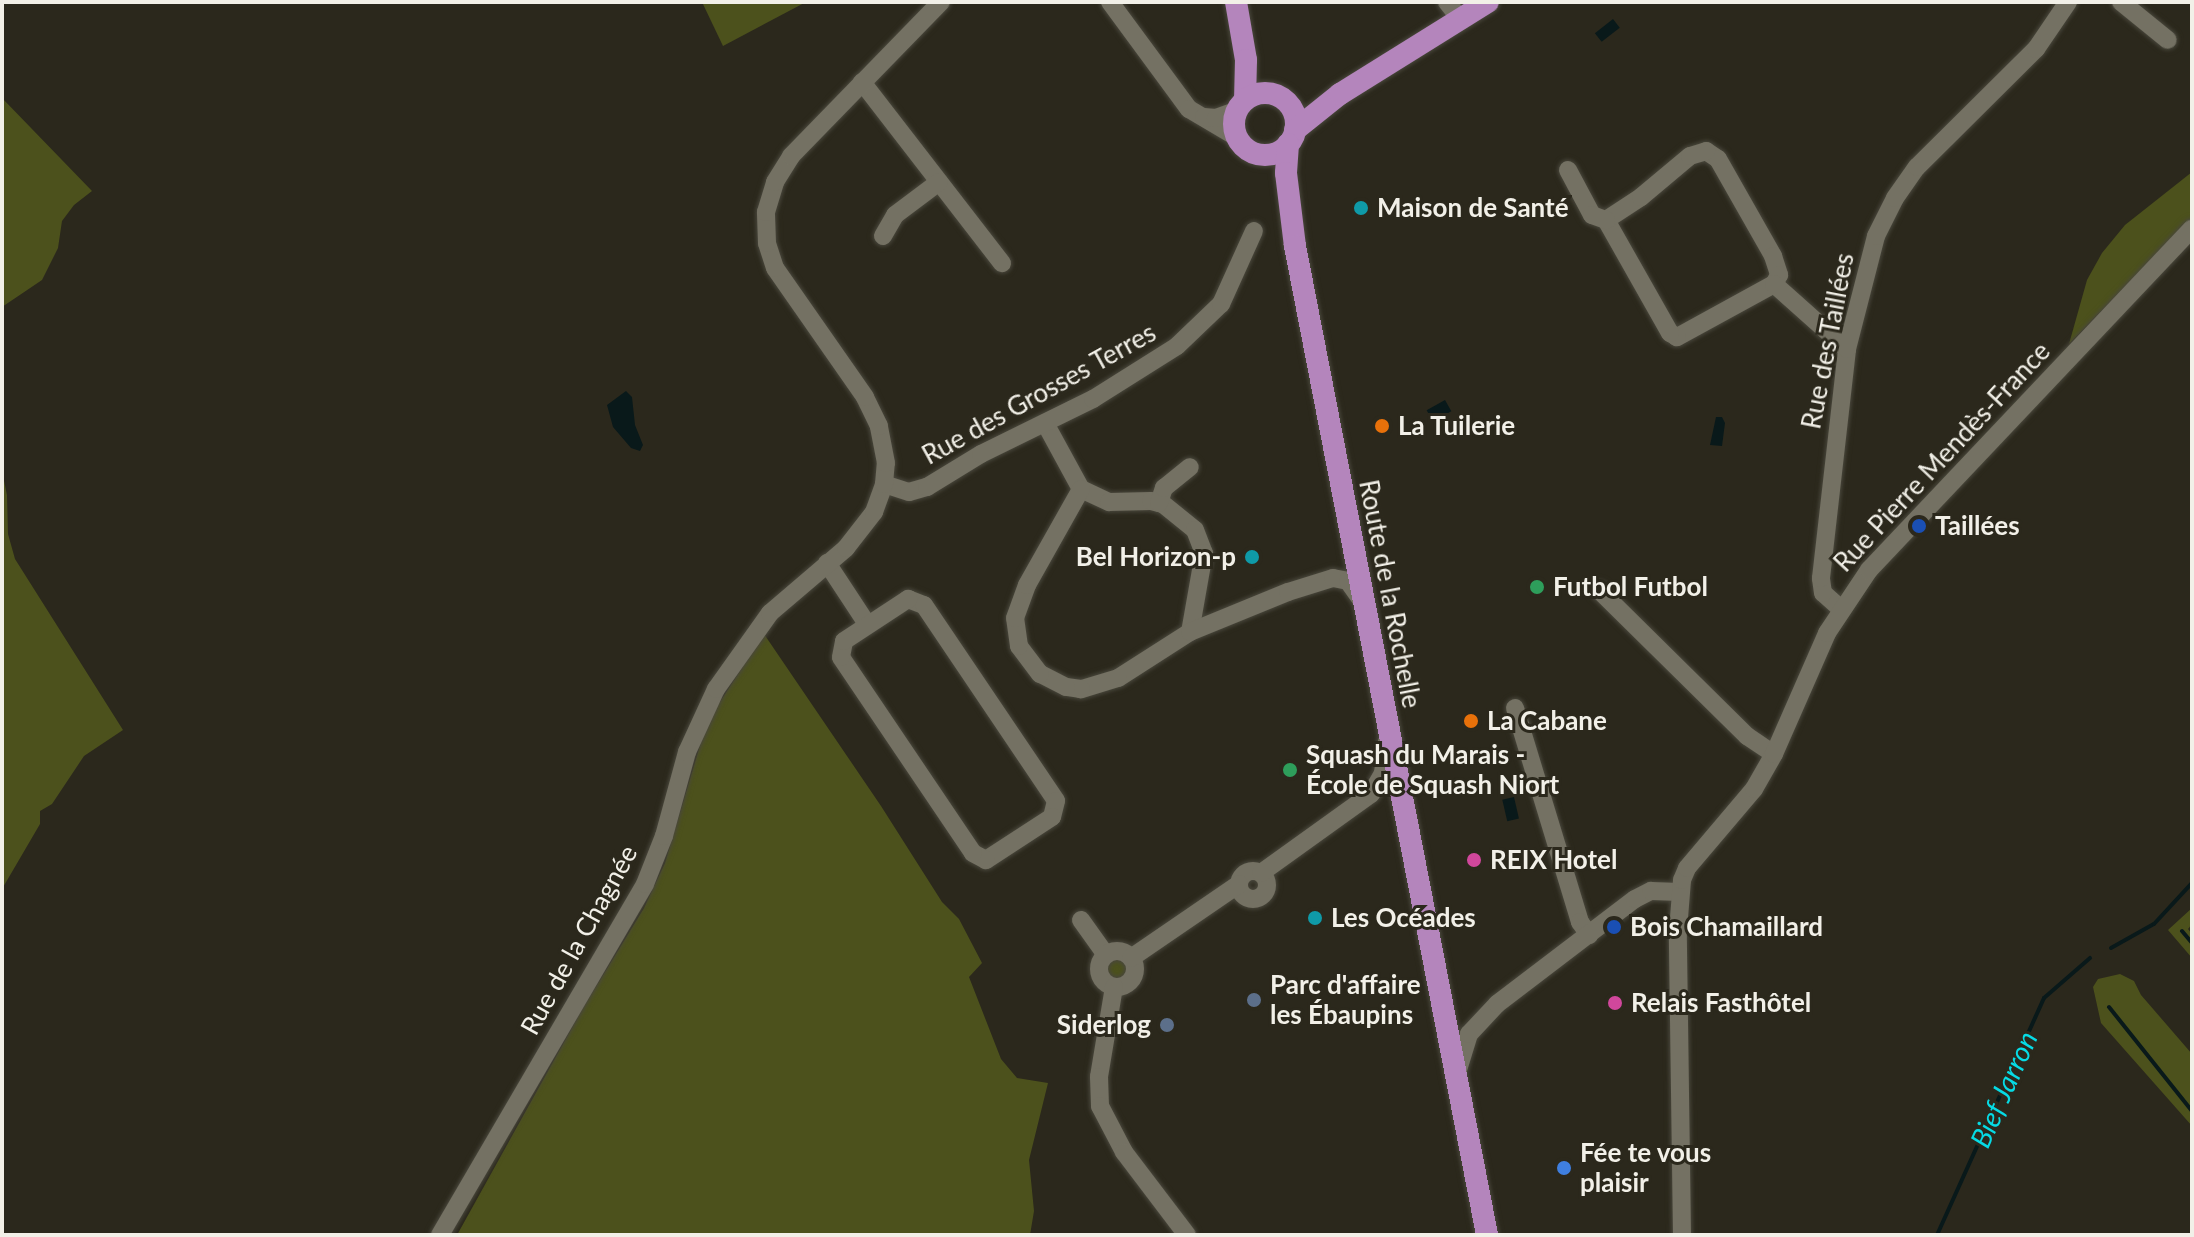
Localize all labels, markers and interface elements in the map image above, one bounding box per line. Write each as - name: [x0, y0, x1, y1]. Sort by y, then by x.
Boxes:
- place label: Maison de Santé: [1377, 192, 1569, 224]
- marker: Maison de Santé: [1352, 199, 1370, 217]
- street label: Rue des Taillées: [1796, 250, 1860, 432]
- street label: Rue des Grosses Terres: [917, 317, 1161, 471]
- street label: Rue Pierre Mendès-France: [1828, 336, 2056, 578]
- place label: La Tuilerie: [1398, 410, 1516, 442]
- marker: La Tuilerie: [1373, 417, 1391, 435]
- street label: Route de la Rochelle: [1353, 477, 1427, 711]
- place label: Taillées: [1935, 510, 2020, 542]
- marker: Taillées: [1910, 517, 1928, 535]
- place label: Bel Horizon-p: [1076, 541, 1236, 573]
- marker: Bel Horizon-p: [1243, 548, 1261, 566]
- place label: Futbol Futbol: [1553, 571, 1708, 603]
- marker: Futbol Futbol: [1528, 578, 1546, 596]
- place label: La Cabane: [1487, 705, 1607, 737]
- marker: La Cabane: [1462, 712, 1480, 730]
- place label: Squash du Marais - École de Squash Niort: [1306, 739, 1559, 800]
- marker: Squash du Marais - École de Squash Niort: [1281, 761, 1299, 779]
- street label: Rue de la Chagnée: [514, 840, 644, 1040]
- place label: REIX Hotel: [1490, 844, 1617, 876]
- marker: REIX Hotel: [1465, 851, 1483, 869]
- place label: Les Océades: [1331, 902, 1476, 934]
- marker: Les Océades: [1306, 909, 1324, 927]
- place label: Bois Chamaillard: [1630, 911, 1823, 943]
- marker: Bois Chamaillard: [1605, 918, 1623, 936]
- place label: Parc d'affaire les Ébaupins: [1270, 969, 1421, 1030]
- place label: Relais Fasthôtel: [1631, 987, 1811, 1019]
- marker: Parc d'affaire les Ébaupins: [1245, 991, 1263, 1009]
- marker: Relais Fasthôtel: [1606, 994, 1624, 1012]
- place label: Siderlog: [1057, 1009, 1151, 1041]
- marker: Siderlog: [1158, 1016, 1176, 1034]
- water label: Bief Jarron: [1962, 1025, 2044, 1153]
- place label: Fée te vous plaisir: [1580, 1137, 1712, 1198]
- marker: Fée te vous plaisir: [1555, 1159, 1573, 1177]

